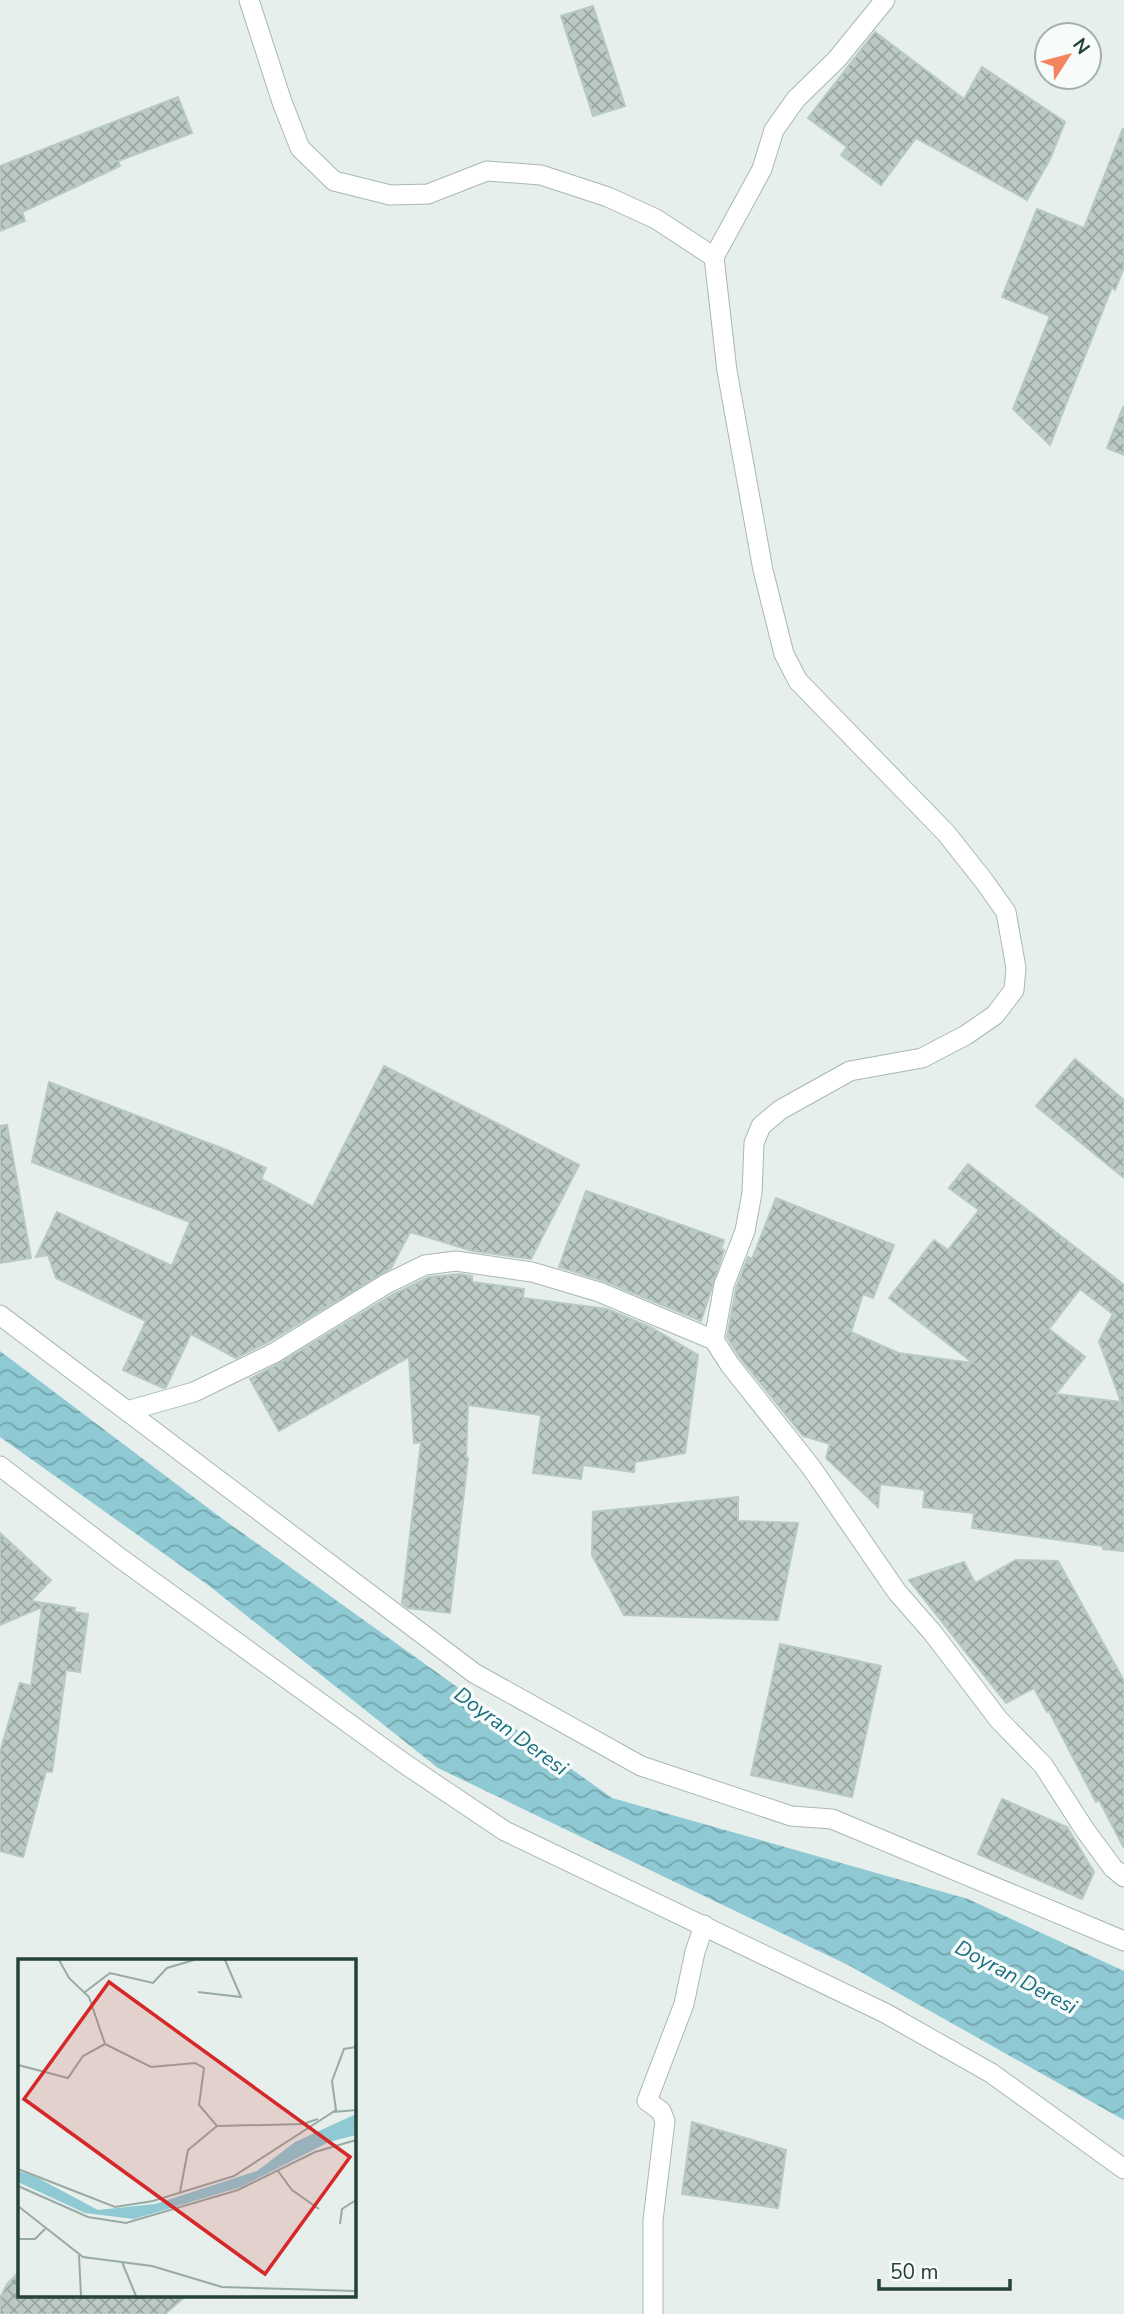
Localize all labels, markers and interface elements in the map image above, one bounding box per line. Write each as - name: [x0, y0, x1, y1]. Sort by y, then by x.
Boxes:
- north arrow: [1033, 21, 1103, 91]
- text: N: [1066, 33, 1096, 60]
- water label: Doyran Deresi: [449, 1680, 574, 1782]
- water label: Doyran Deresi: [950, 1933, 1083, 2021]
- inset map: [18, 1959, 355, 2296]
- scale bar: [879, 2248, 1010, 2292]
- text: 50 m: [890, 2258, 939, 2286]

